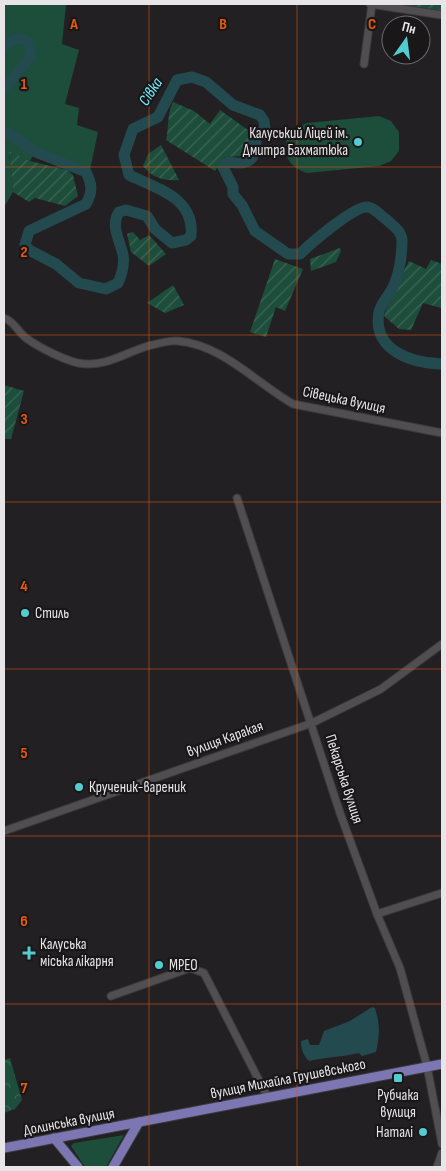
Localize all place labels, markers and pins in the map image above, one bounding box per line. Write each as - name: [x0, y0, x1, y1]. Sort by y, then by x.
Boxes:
- place label: Калуський Ліцей ім. Дмитра Бахматюка: [243, 124, 348, 160]
- marker: Калуський Ліцей ім. Дмитра Бахматюка: [352, 136, 364, 148]
- place label: Стиль: [35, 604, 69, 623]
- marker: Стиль: [19, 607, 31, 619]
- place label: Крученик-вареник: [89, 778, 186, 797]
- marker: Крученик-вареник: [73, 781, 85, 793]
- place label: Калуська міська лікарня: [40, 935, 114, 971]
- marker: Калуська міська лікарня: [22, 946, 36, 960]
- place label: МРЕО: [169, 956, 198, 975]
- marker: МРЕО: [153, 959, 165, 971]
- marker: Рубчака вулиця: [392, 1072, 404, 1084]
- place label: Рубчака вулиця: [377, 1086, 419, 1122]
- place label: Наталі: [376, 1123, 413, 1142]
- marker: Наталі: [417, 1126, 429, 1138]

